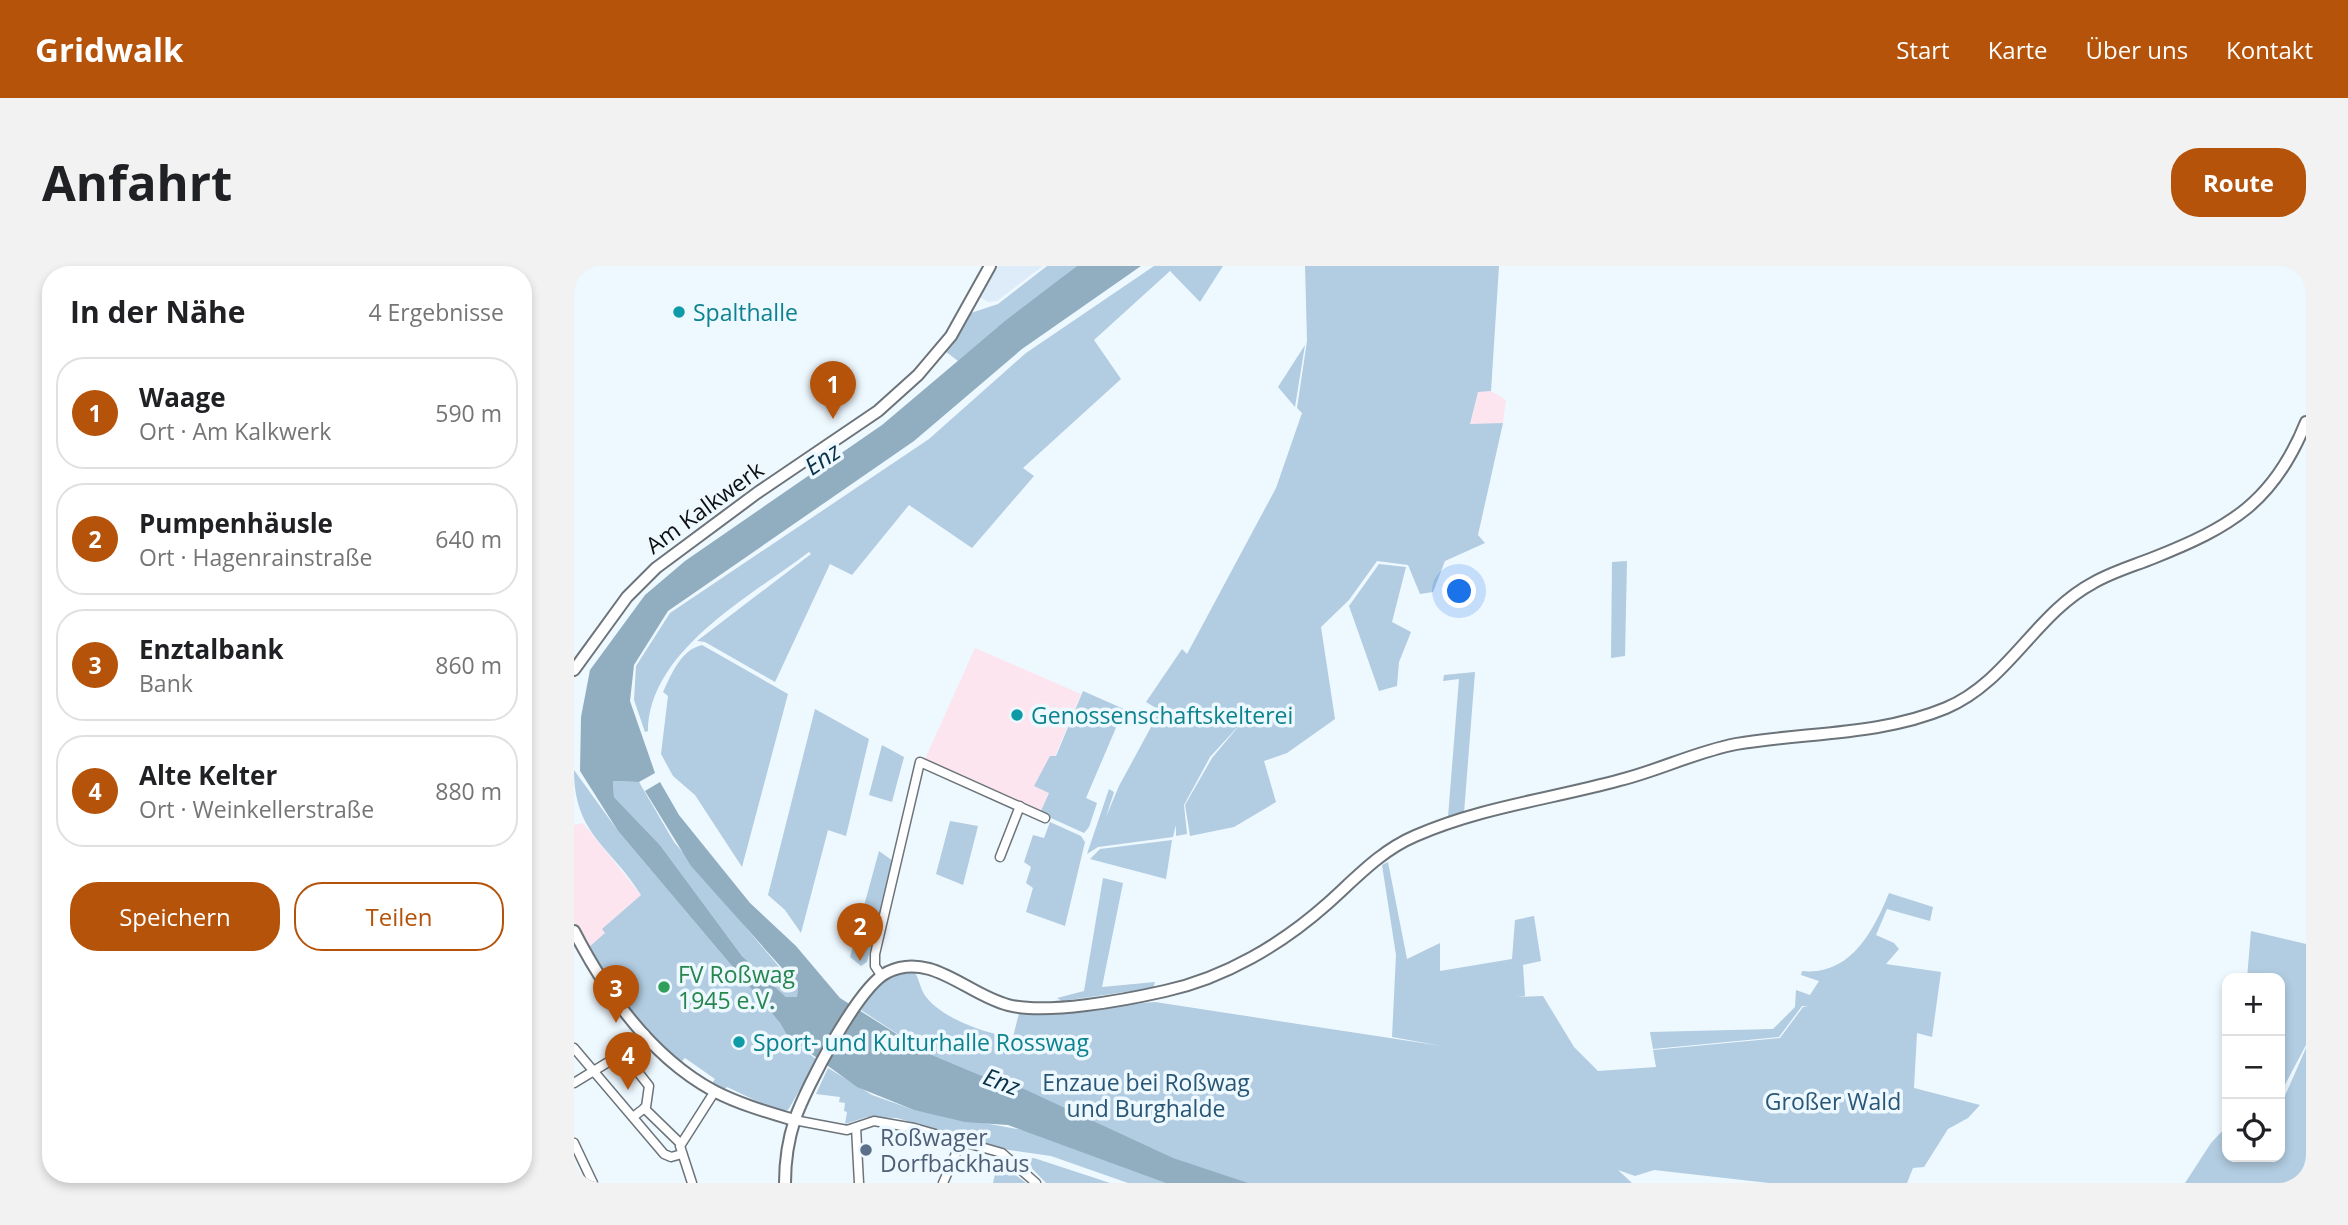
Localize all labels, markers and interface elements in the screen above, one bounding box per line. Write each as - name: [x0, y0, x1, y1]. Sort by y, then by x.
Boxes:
- text: Gridwalk: [35, 27, 184, 72]
- text: Start: [1896, 33, 1950, 66]
- text: Karte: [1988, 33, 2048, 66]
- text: Über uns: [2086, 33, 2188, 66]
- text: Kontakt: [2226, 33, 2313, 66]
- button: Route: [2171, 148, 2306, 217]
- text: Anfahrt: [42, 149, 232, 215]
- text: In der Nähe: [70, 291, 246, 332]
- text: 4 Ergebnisse: [368, 296, 504, 328]
- place label: Spalthalle: [693, 296, 798, 328]
- marker: Spalthalle: [671, 304, 687, 320]
- pin: 1: [810, 361, 856, 419]
- text: Waage: [139, 379, 226, 415]
- text: 1: [88, 397, 102, 429]
- text: 590 m: [435, 397, 502, 429]
- text: Ort · Am Kalkwerk: [139, 415, 331, 447]
- water label: Enz: [797, 434, 847, 482]
- street label: Am Kalkwerk: [638, 453, 770, 561]
- text: Pumpenhäusle: [139, 505, 333, 541]
- text: 2: [88, 523, 102, 555]
- text: 640 m: [435, 523, 502, 555]
- text: Ort · Hagenrainstraße: [139, 541, 372, 573]
- your location: [1442, 574, 1476, 608]
- text: Enztalbank: [139, 631, 284, 667]
- text: 3: [88, 649, 102, 681]
- text: 860 m: [435, 649, 502, 681]
- text: Bank: [139, 667, 193, 699]
- place label: Genossenschaftskelterei: [1031, 699, 1293, 731]
- marker: Genossenschaftskelterei: [1009, 707, 1025, 723]
- text: Alte Kelter: [139, 757, 277, 793]
- text: 4: [88, 775, 102, 807]
- text: 880 m: [435, 775, 502, 807]
- text: Ort · Weinkellerstraße: [139, 793, 374, 825]
- button: Speichern: [70, 882, 280, 951]
- button: Teilen: [294, 882, 504, 951]
- pin: 2: [837, 903, 883, 961]
- place label: FV Roßwag 1945 e.V.: [678, 958, 796, 1016]
- pin: 3: [593, 965, 639, 1023]
- map controls: [2222, 973, 2285, 1162]
- button: +: [2222, 973, 2285, 1036]
- marker: FV Roßwag 1945 e.V.: [656, 979, 672, 995]
- place label: Sport- und Kulturhalle Rosswag: [753, 1026, 1089, 1058]
- pin: 4: [605, 1032, 651, 1090]
- marker: Sport- und Kulturhalle Rosswag: [731, 1034, 747, 1050]
- button: −: [2222, 1036, 2285, 1099]
- water label: Enz: [979, 1059, 1025, 1103]
- park label: Enzaue bei Roßwag und Burghalde: [1042, 1066, 1250, 1124]
- park label: Großer Wald: [1765, 1085, 1901, 1117]
- button: locate: [2222, 1099, 2285, 1162]
- place label: Roßwager Dorfbackhaus: [880, 1121, 1030, 1179]
- marker: Roßwager Dorfbackhaus: [858, 1142, 874, 1158]

